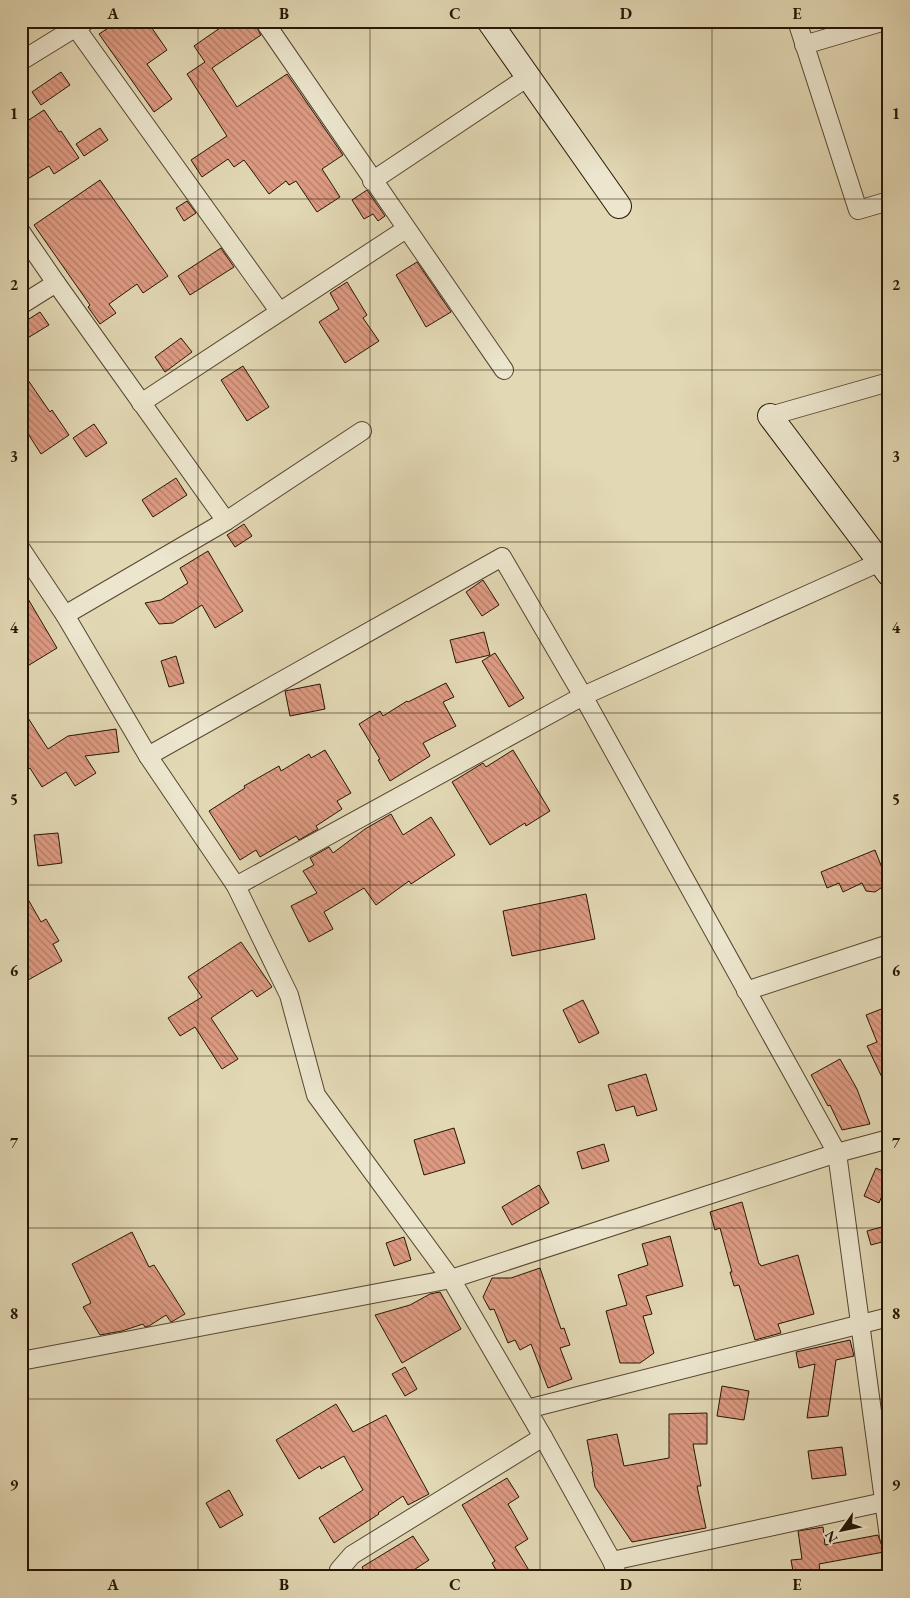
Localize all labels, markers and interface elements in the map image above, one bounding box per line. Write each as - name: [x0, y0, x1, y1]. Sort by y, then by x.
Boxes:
- text: A: [106, 3, 119, 24]
- text: B: [279, 3, 289, 24]
- text: C: [449, 3, 461, 24]
- text: D: [620, 3, 632, 24]
- text: E: [792, 3, 802, 24]
- text: 1: [10, 103, 18, 124]
- text: 1: [892, 103, 900, 124]
- text: 2: [10, 274, 19, 295]
- text: 2: [892, 274, 901, 295]
- text: 3: [10, 446, 18, 467]
- text: 3: [892, 446, 900, 467]
- text: 4: [10, 617, 19, 638]
- text: 4: [892, 617, 901, 638]
- text: 5: [10, 789, 18, 810]
- text: 5: [892, 789, 900, 810]
- text: 6: [10, 960, 19, 981]
- text: 6: [892, 960, 901, 981]
- text: 7: [10, 1132, 19, 1153]
- text: 7: [892, 1132, 901, 1153]
- text: 8: [10, 1303, 18, 1324]
- text: 8: [892, 1303, 900, 1324]
- text: 9: [10, 1474, 19, 1495]
- text: 9: [892, 1474, 901, 1495]
- north arrow: [818, 1506, 868, 1556]
- text: N: [820, 1527, 842, 1547]
- text: A: [106, 1574, 119, 1595]
- text: B: [279, 1574, 289, 1595]
- text: C: [449, 1574, 461, 1595]
- text: D: [620, 1574, 632, 1595]
- text: E: [792, 1574, 802, 1595]

